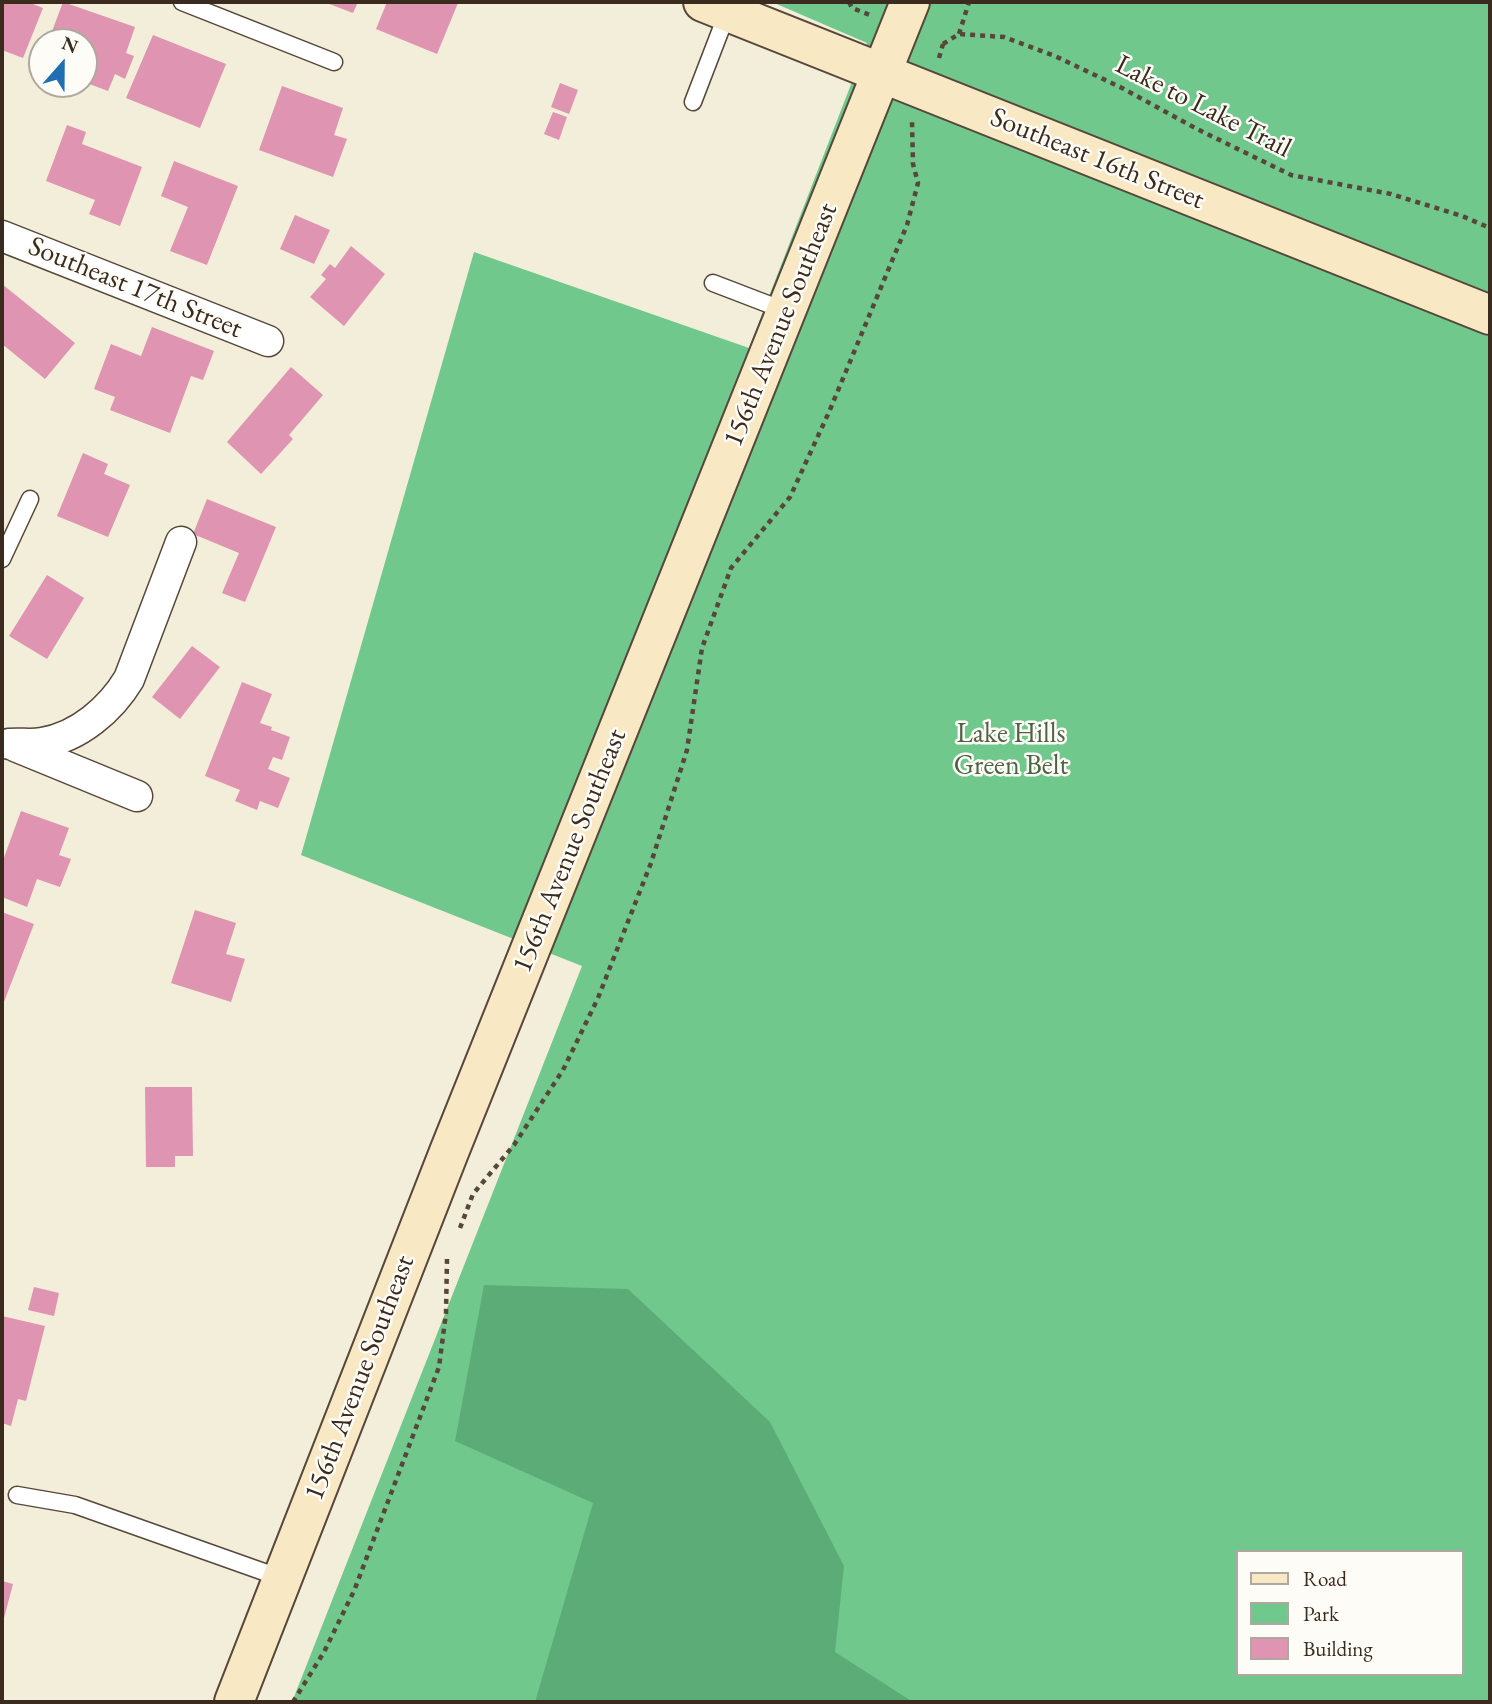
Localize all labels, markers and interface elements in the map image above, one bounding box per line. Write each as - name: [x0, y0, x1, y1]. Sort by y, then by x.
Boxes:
- north arrow: [28, 28, 98, 98]
- text: N: [58, 30, 82, 59]
- street label: Lake to Lake Trail: [1110, 48, 1296, 166]
- street label: Southeast 16th Street: [985, 101, 1209, 217]
- street label: 156th Avenue Southeast: [717, 198, 845, 452]
- street label: Southeast 17th Street: [23, 230, 247, 346]
- park label: Lake Hills Green Belt: [954, 717, 1068, 783]
- street label: 156th Avenue Southeast: [506, 724, 634, 978]
- street label: 156th Avenue Southeast: [298, 1251, 422, 1505]
- legend: [1236, 1550, 1464, 1676]
- text: Road: [1303, 1565, 1347, 1592]
- text: Park: [1303, 1600, 1339, 1627]
- text: Building: [1303, 1635, 1373, 1662]

